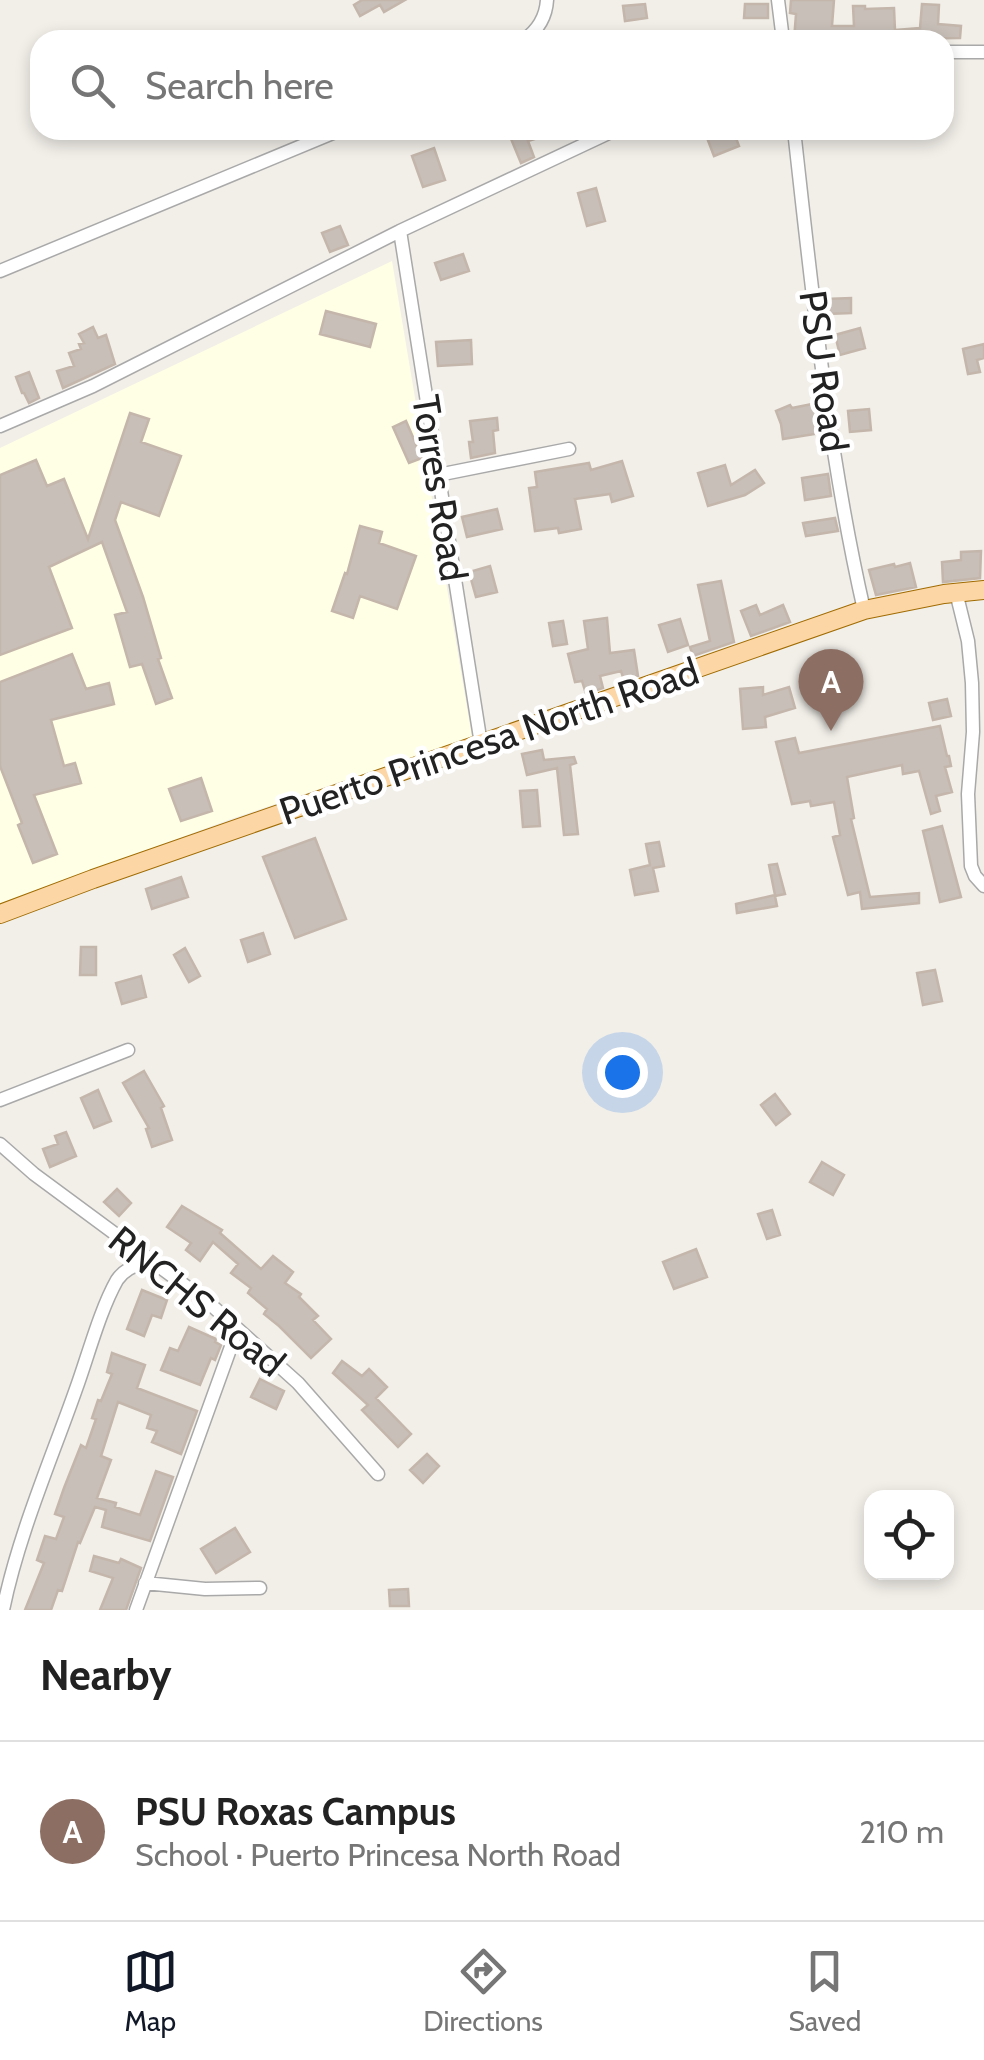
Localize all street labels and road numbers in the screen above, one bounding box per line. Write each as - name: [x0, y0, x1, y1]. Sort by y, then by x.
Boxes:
- street label: PSU Road: [789, 287, 859, 455]
- street label: Torres Road: [402, 392, 478, 584]
- street label: Puerto Princesa North Road: [273, 647, 705, 835]
- street label: RNCHS Road: [99, 1216, 295, 1386]

